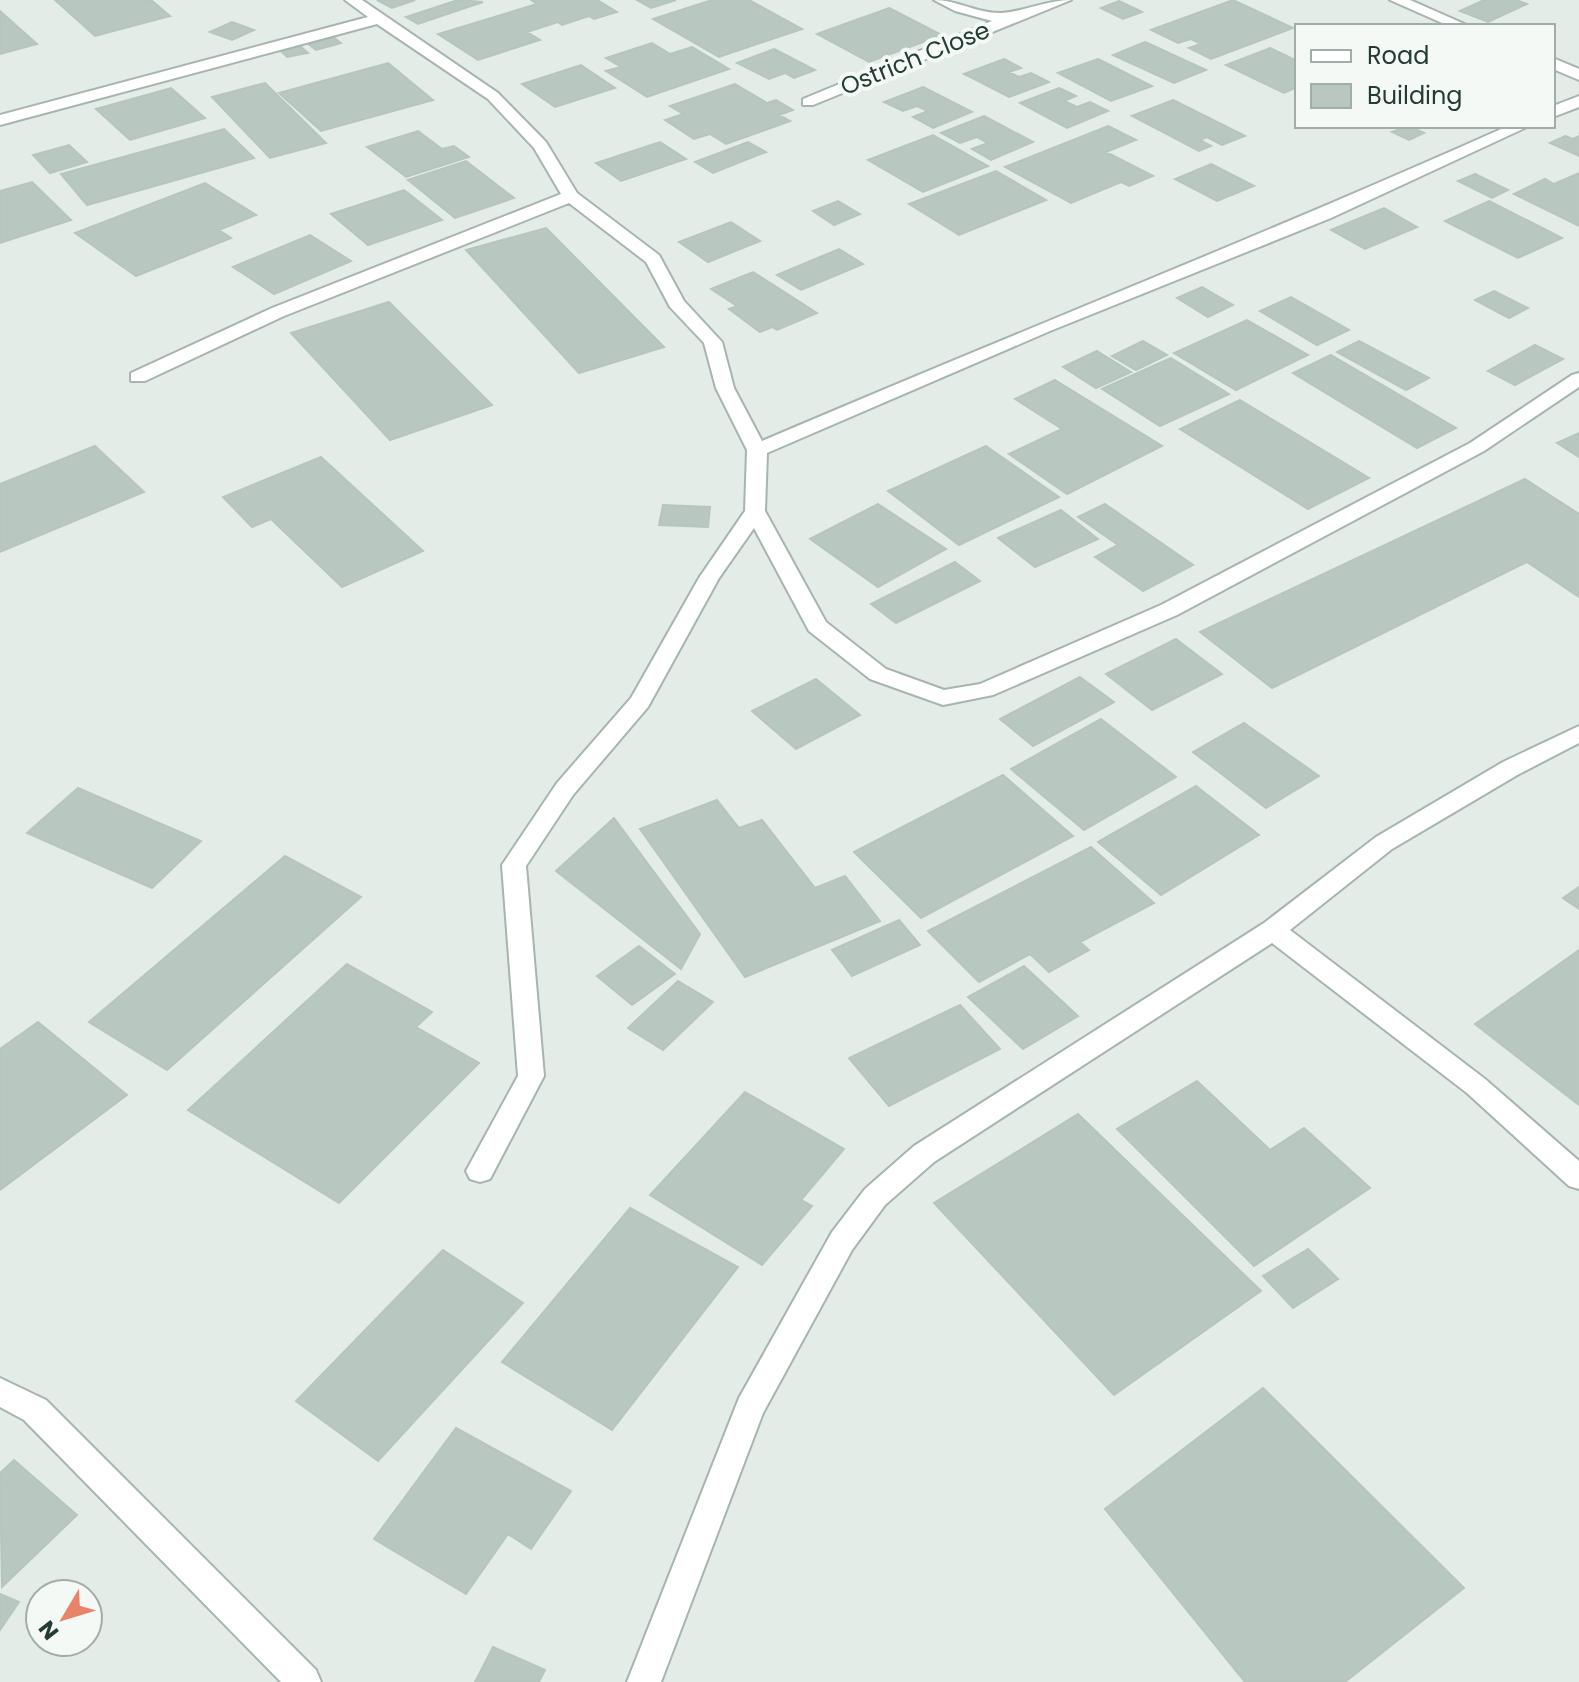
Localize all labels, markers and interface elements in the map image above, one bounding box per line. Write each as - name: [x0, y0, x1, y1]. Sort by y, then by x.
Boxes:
- street label: Ostrich Close: [835, 13, 995, 103]
- legend: [1295, 24, 1555, 128]
- text: Road: [1367, 39, 1429, 72]
- text: Building: [1367, 79, 1463, 112]
- north arrow: [24, 1578, 104, 1658]
- text: N: [31, 1614, 66, 1646]

